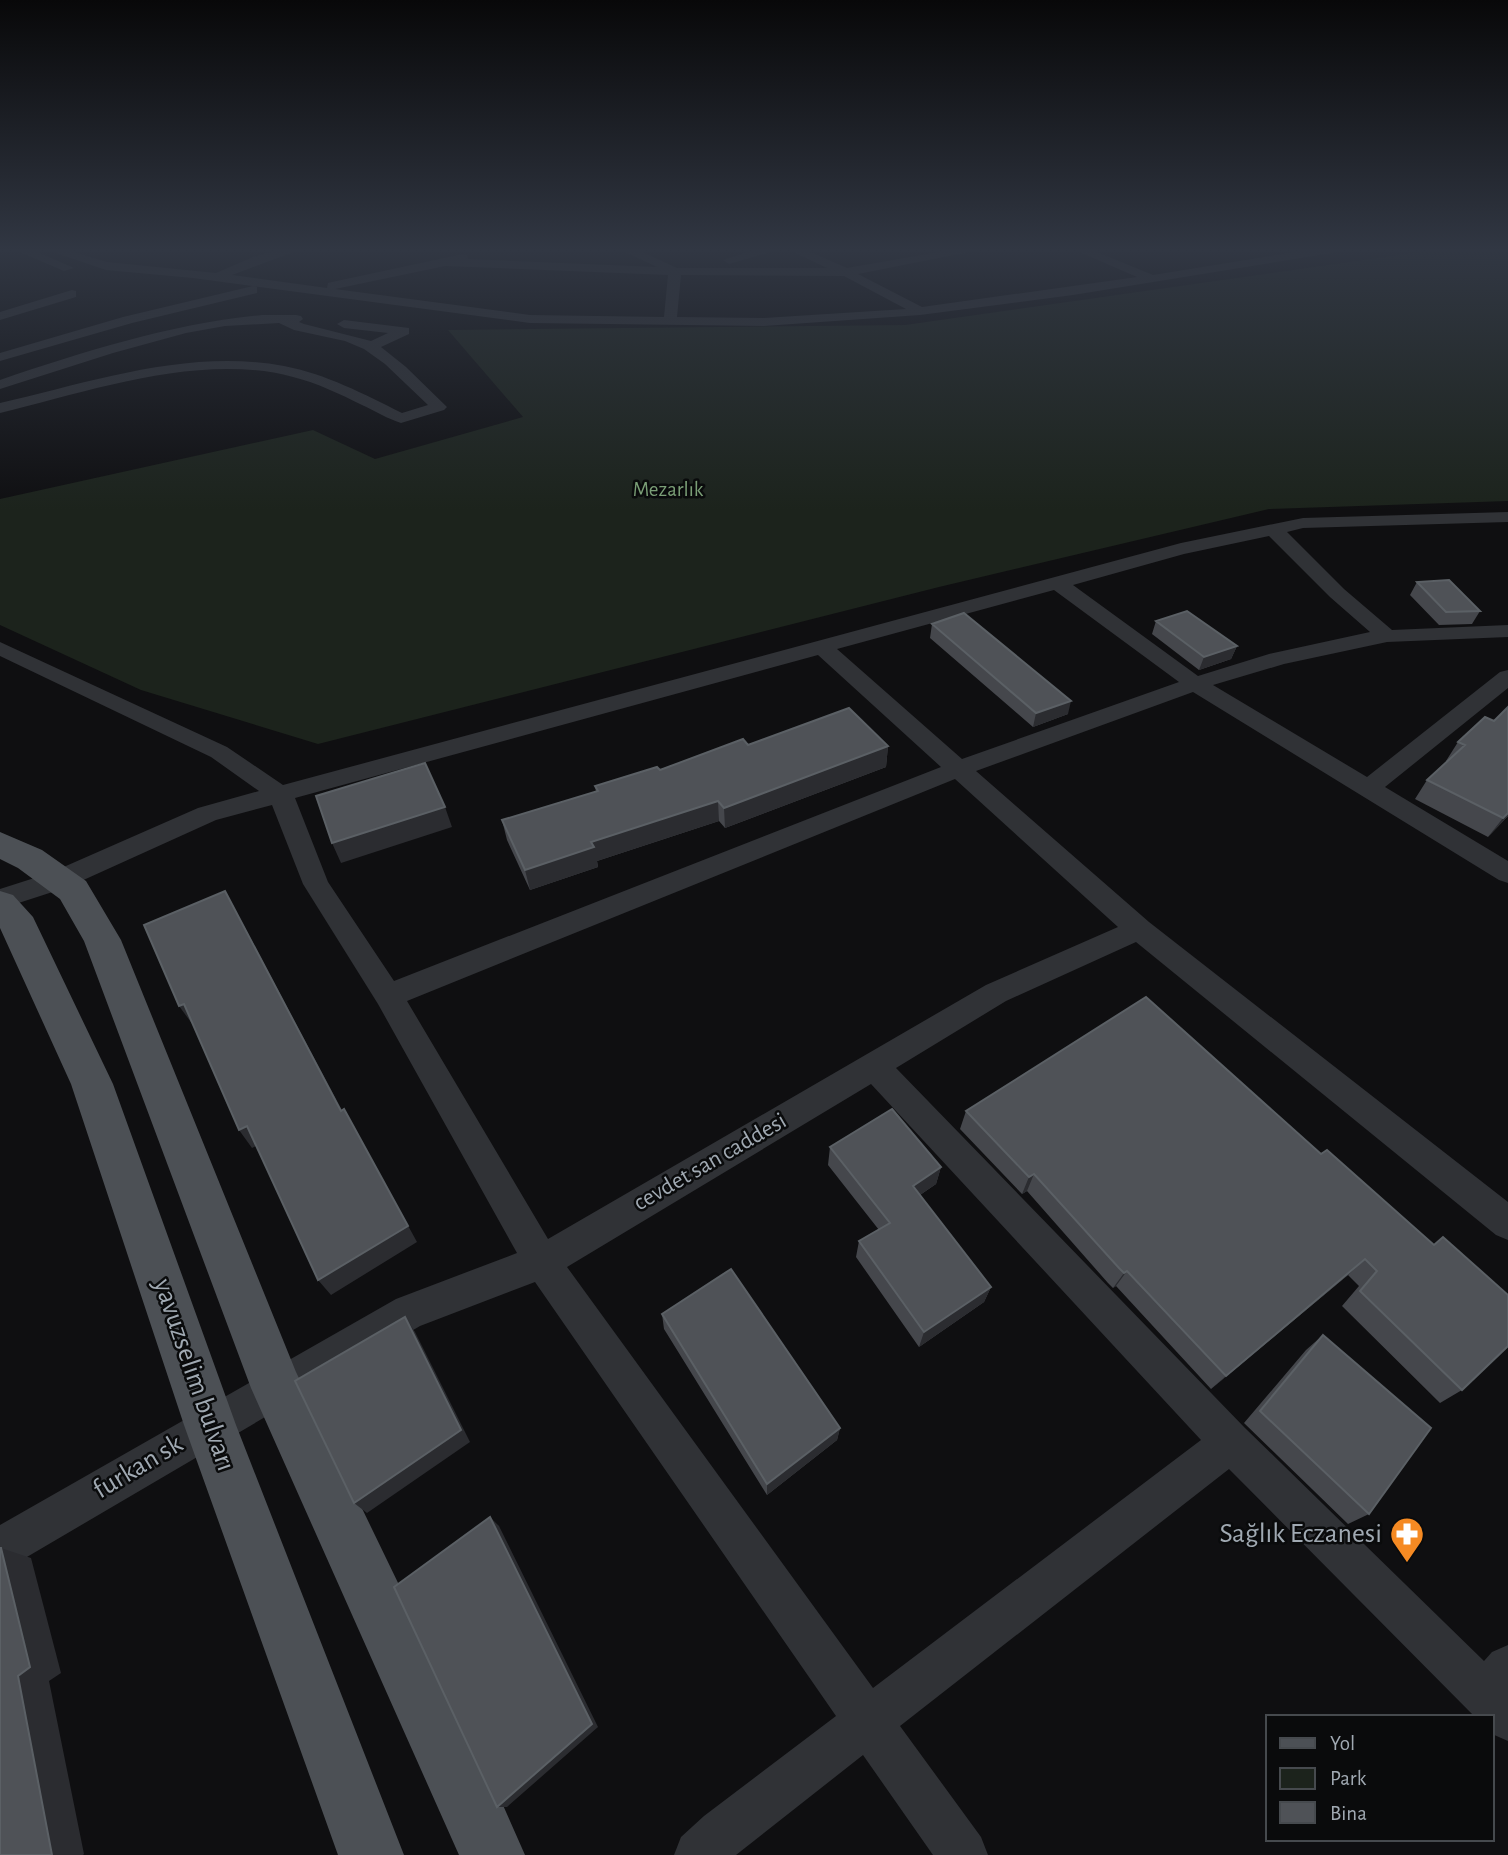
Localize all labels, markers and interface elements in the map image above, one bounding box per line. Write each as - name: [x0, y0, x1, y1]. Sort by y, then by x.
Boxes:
- park label: Mezarlık: [633, 479, 704, 500]
- street label: cevdet san caddesi: [630, 1109, 790, 1215]
- street label: yavuzselim bulvarı: [148, 1274, 240, 1475]
- street label: furkan sk: [89, 1429, 188, 1504]
- pharmacy icon: Sağlık Eczanesi: [1388, 1515, 1426, 1564]
- place label: Sağlık Eczanesi: [1219, 1520, 1382, 1548]
- legend: [1266, 1715, 1494, 1841]
- text: Yol: [1330, 1733, 1355, 1754]
- text: Park: [1330, 1768, 1367, 1789]
- text: Bina: [1330, 1803, 1367, 1824]

